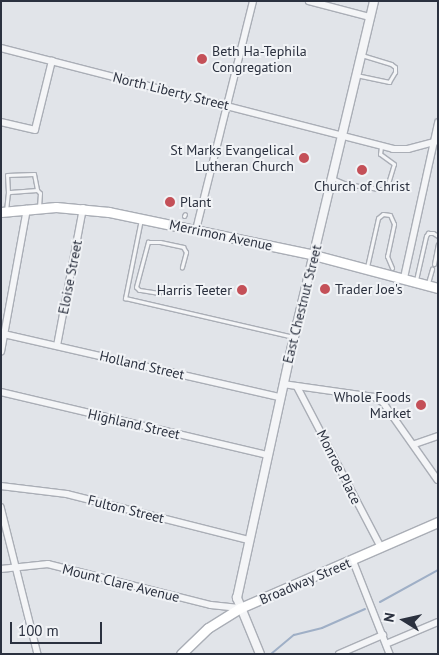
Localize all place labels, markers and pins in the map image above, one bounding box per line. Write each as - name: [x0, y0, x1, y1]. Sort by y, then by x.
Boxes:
- place label: Beth Ha-Tephila Congregation: [212, 43, 307, 75]
- marker: Beth Ha-Tephila Congregation: [196, 53, 208, 65]
- place label: St Marks Evangelical Lutheran Church: [170, 142, 294, 174]
- marker: St Marks Evangelical Lutheran Church: [298, 152, 310, 164]
- marker: Church of Christ: [356, 164, 368, 176]
- place label: Church of Christ: [314, 178, 410, 194]
- place label: Plant: [180, 194, 211, 210]
- marker: Plant: [164, 196, 176, 208]
- place label: Trader Joe's: [335, 281, 403, 297]
- place label: Harris Teeter: [156, 282, 232, 298]
- marker: Trader Joe's: [319, 283, 331, 295]
- marker: Harris Teeter: [236, 284, 248, 296]
- place label: Whole Foods Market: [334, 389, 411, 422]
- marker: Whole Foods Market: [415, 399, 427, 411]

